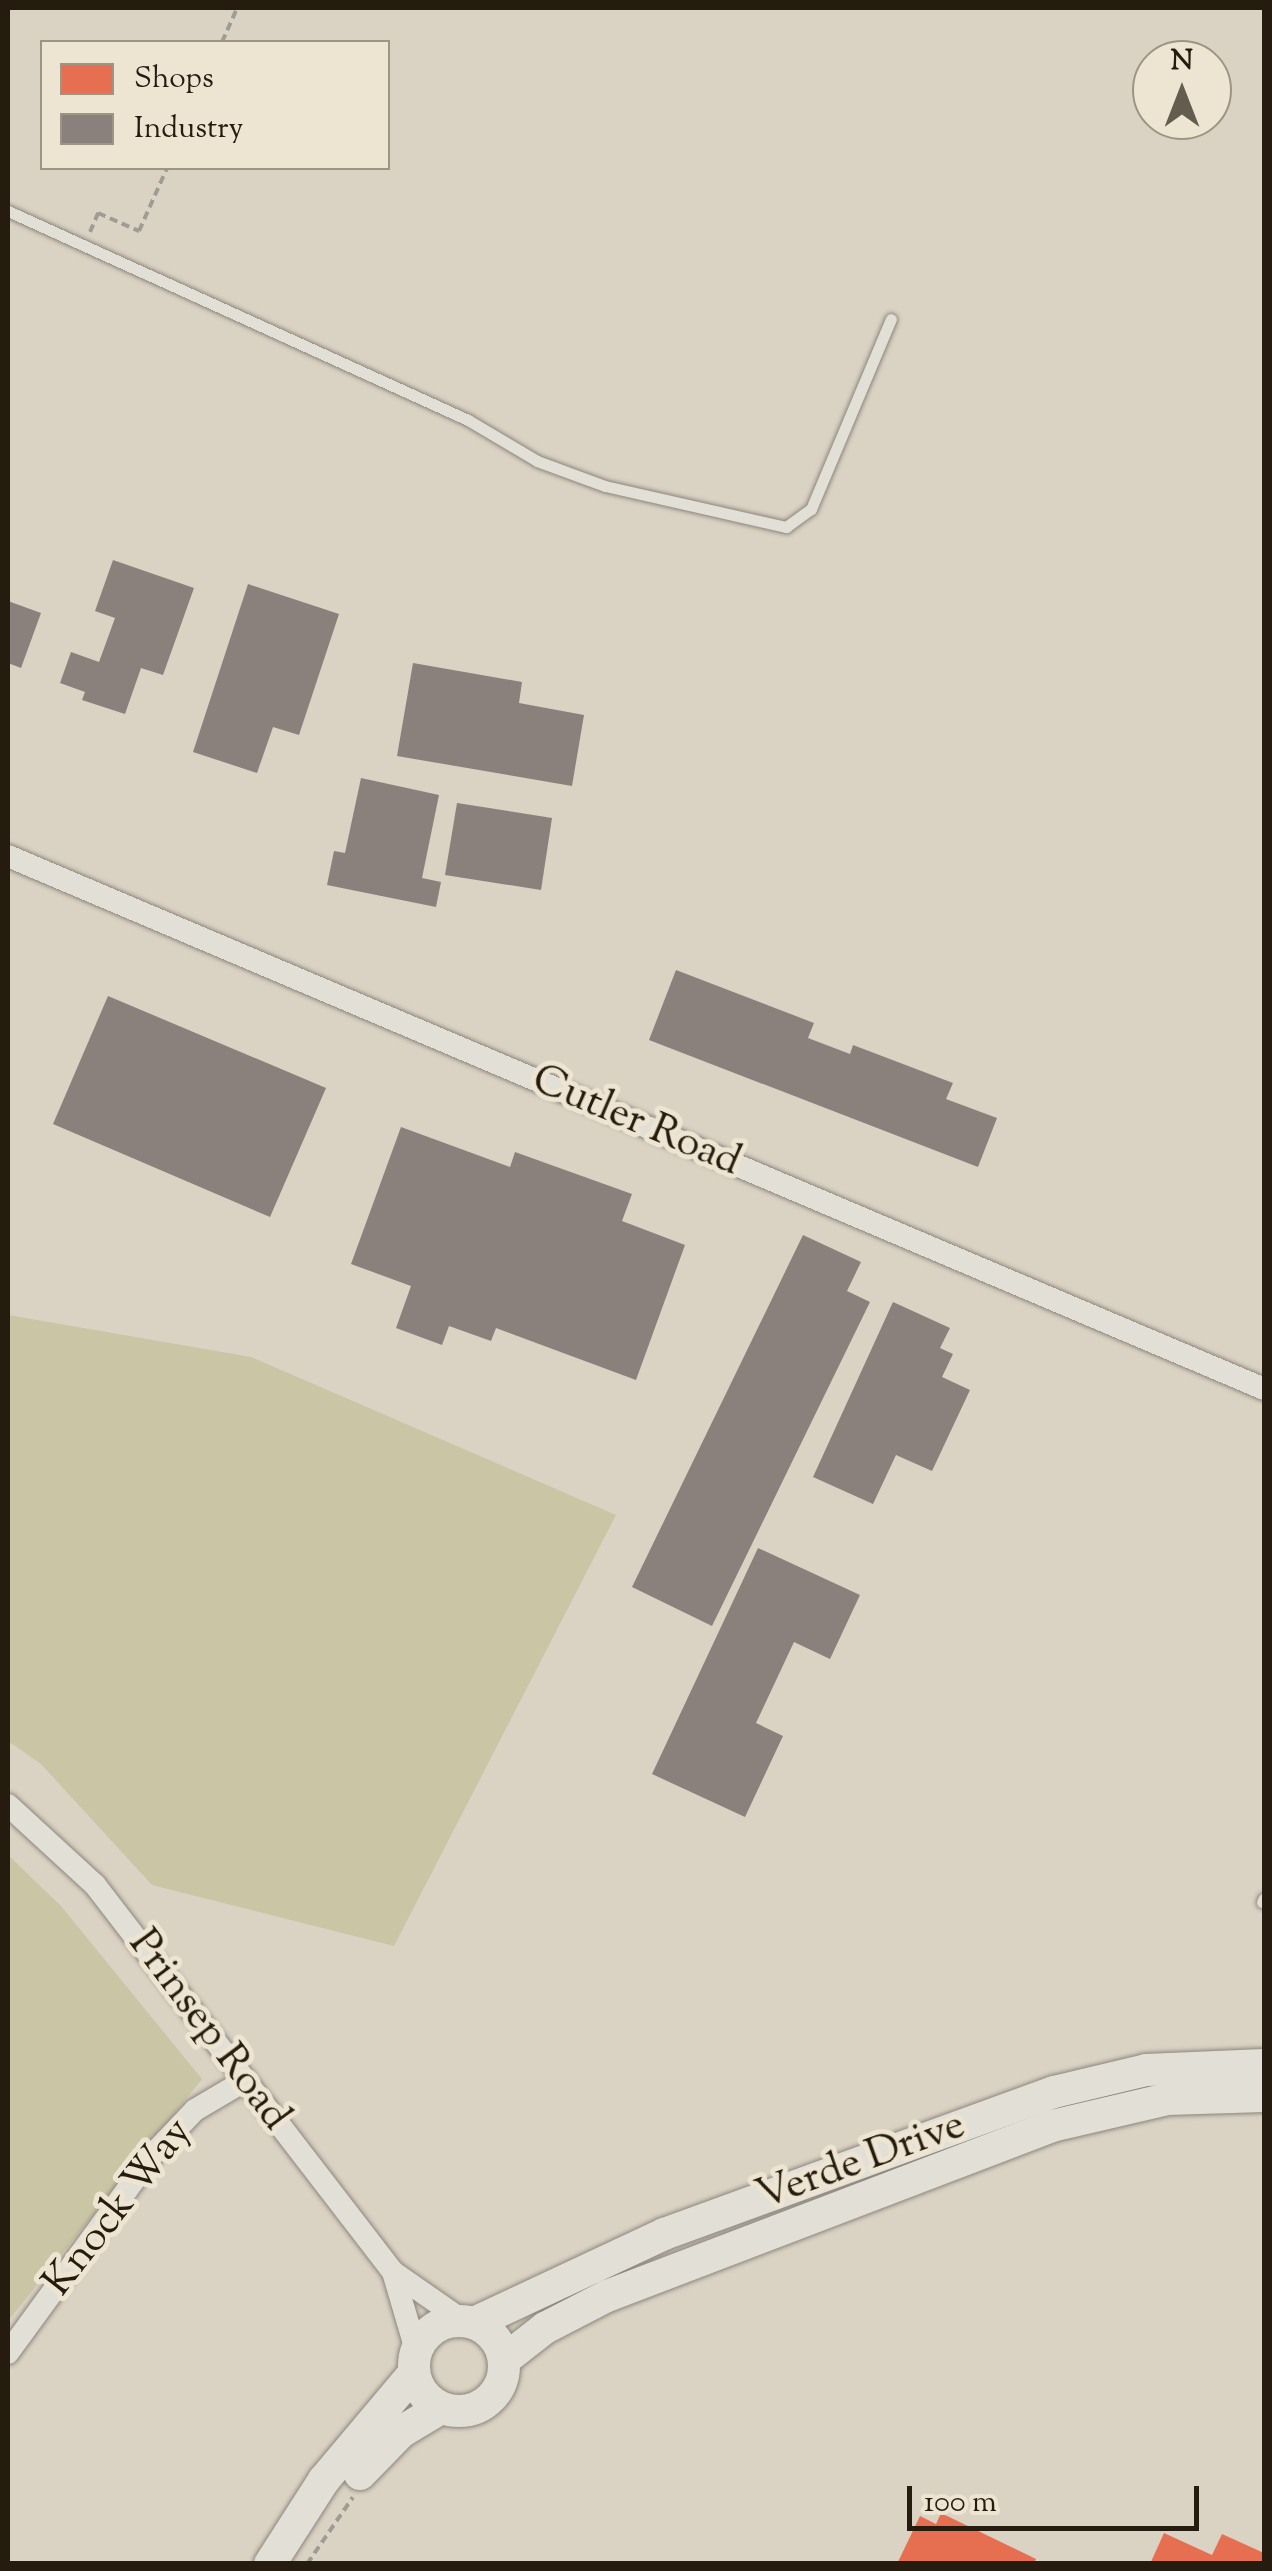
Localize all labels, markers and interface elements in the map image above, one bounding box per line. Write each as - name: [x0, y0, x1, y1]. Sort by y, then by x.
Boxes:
- legend: [40, 40, 390, 170]
- north arrow: [1132, 40, 1232, 140]
- text: N: [1171, 42, 1193, 82]
- text: Shops: [134, 58, 214, 101]
- text: Industry: [134, 108, 243, 151]
- street label: Cutler Road: [524, 1055, 748, 1189]
- street label: Prinsep Road: [116, 1921, 300, 2141]
- street label: Verde Drive: [750, 2101, 972, 2223]
- street label: Knock Way: [34, 2109, 204, 2307]
- scale bar: [912, 2466, 1204, 2528]
- text: 100 m: [924, 2482, 997, 2525]

